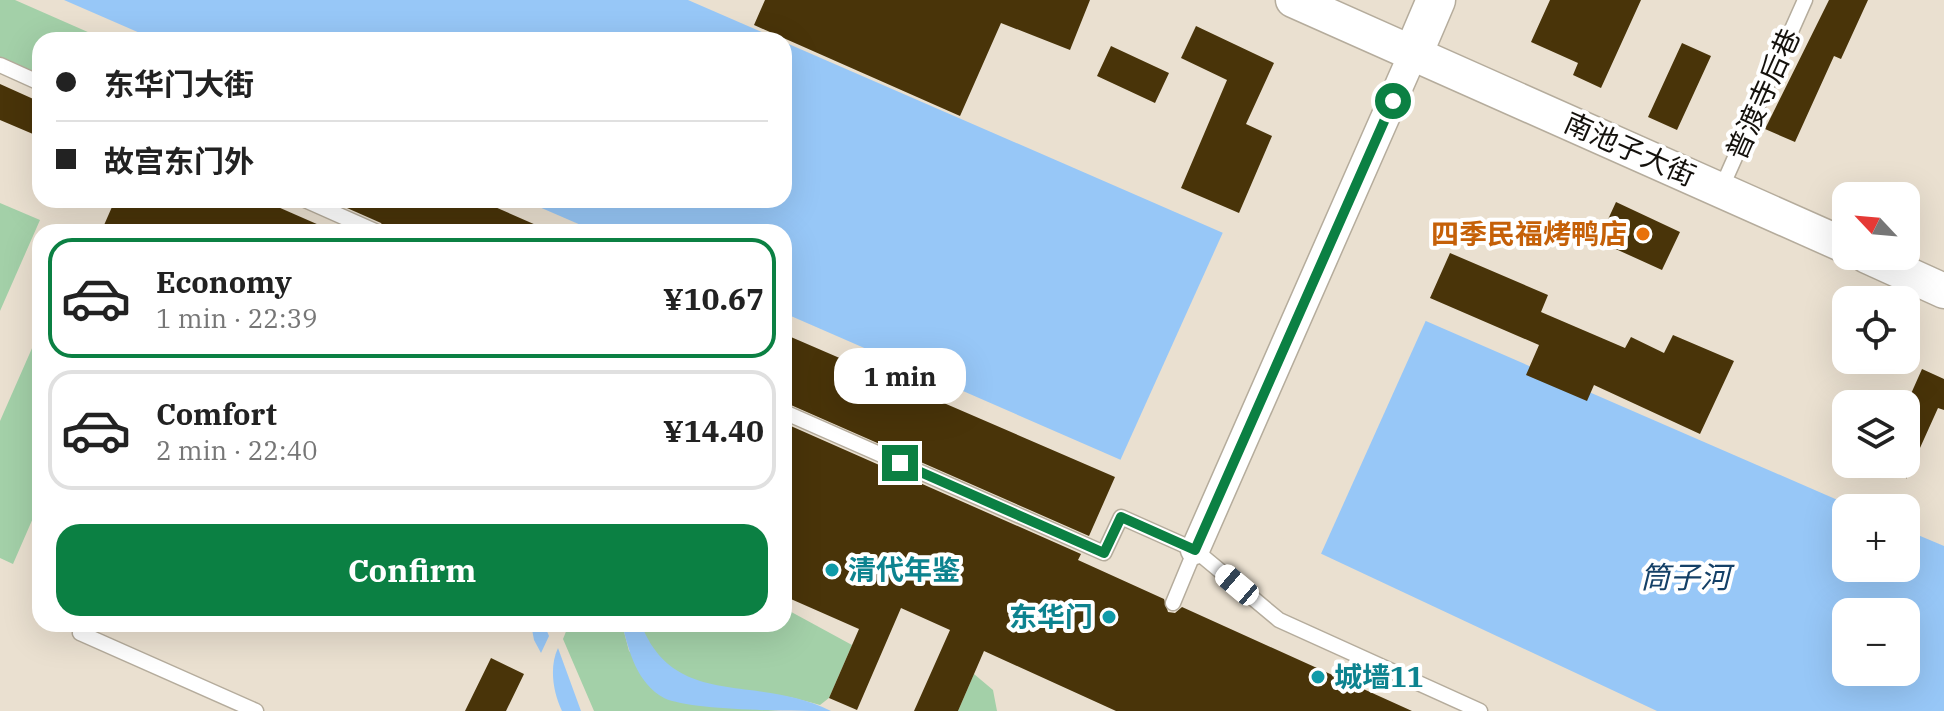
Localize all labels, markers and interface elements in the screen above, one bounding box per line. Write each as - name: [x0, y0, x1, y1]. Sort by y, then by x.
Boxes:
- street label: 普渡寺后巷: [1717, 22, 1808, 165]
- text: 东华门大街: [104, 64, 254, 103]
- route start: [1375, 83, 1411, 119]
- street label: 南池子大街: [1559, 103, 1702, 194]
- text: 故宫东门外: [104, 141, 254, 180]
- north arrow: [1832, 182, 1920, 270]
- map controls: [1832, 182, 1920, 686]
- place label: 四季民福烤鸭店: [1431, 215, 1627, 252]
- marker: 四季民福烤鸭店: [1634, 225, 1652, 243]
- icon: car: [60, 262, 132, 334]
- text: Economy: [156, 262, 292, 301]
- text: ¥10.67: [663, 279, 764, 318]
- button: locate: [1832, 286, 1920, 374]
- text: 1 min · 22:39: [156, 301, 318, 335]
- callout: 1 min: [834, 347, 966, 403]
- text: 1 min: [864, 359, 936, 393]
- button: layers: [1832, 390, 1920, 478]
- icon: car: [60, 394, 132, 466]
- text: Comfort: [156, 394, 277, 433]
- text: ¥14.40: [663, 411, 764, 450]
- text: 2 min · 22:40: [156, 433, 318, 467]
- route end: [882, 445, 918, 481]
- button: +: [1832, 494, 1920, 582]
- button: Confirm: [56, 524, 768, 616]
- place label: 清代年鉴: [848, 551, 960, 588]
- water label: 筒子河: [1640, 557, 1735, 596]
- car: [1211, 560, 1263, 610]
- marker: 清代年鉴: [823, 561, 841, 579]
- place label: 东华门: [1009, 598, 1093, 635]
- button: −: [1832, 598, 1920, 686]
- marker: 东华门: [1100, 608, 1118, 626]
- place label: 城墙11: [1334, 658, 1424, 695]
- marker: 城墙11: [1309, 668, 1327, 686]

